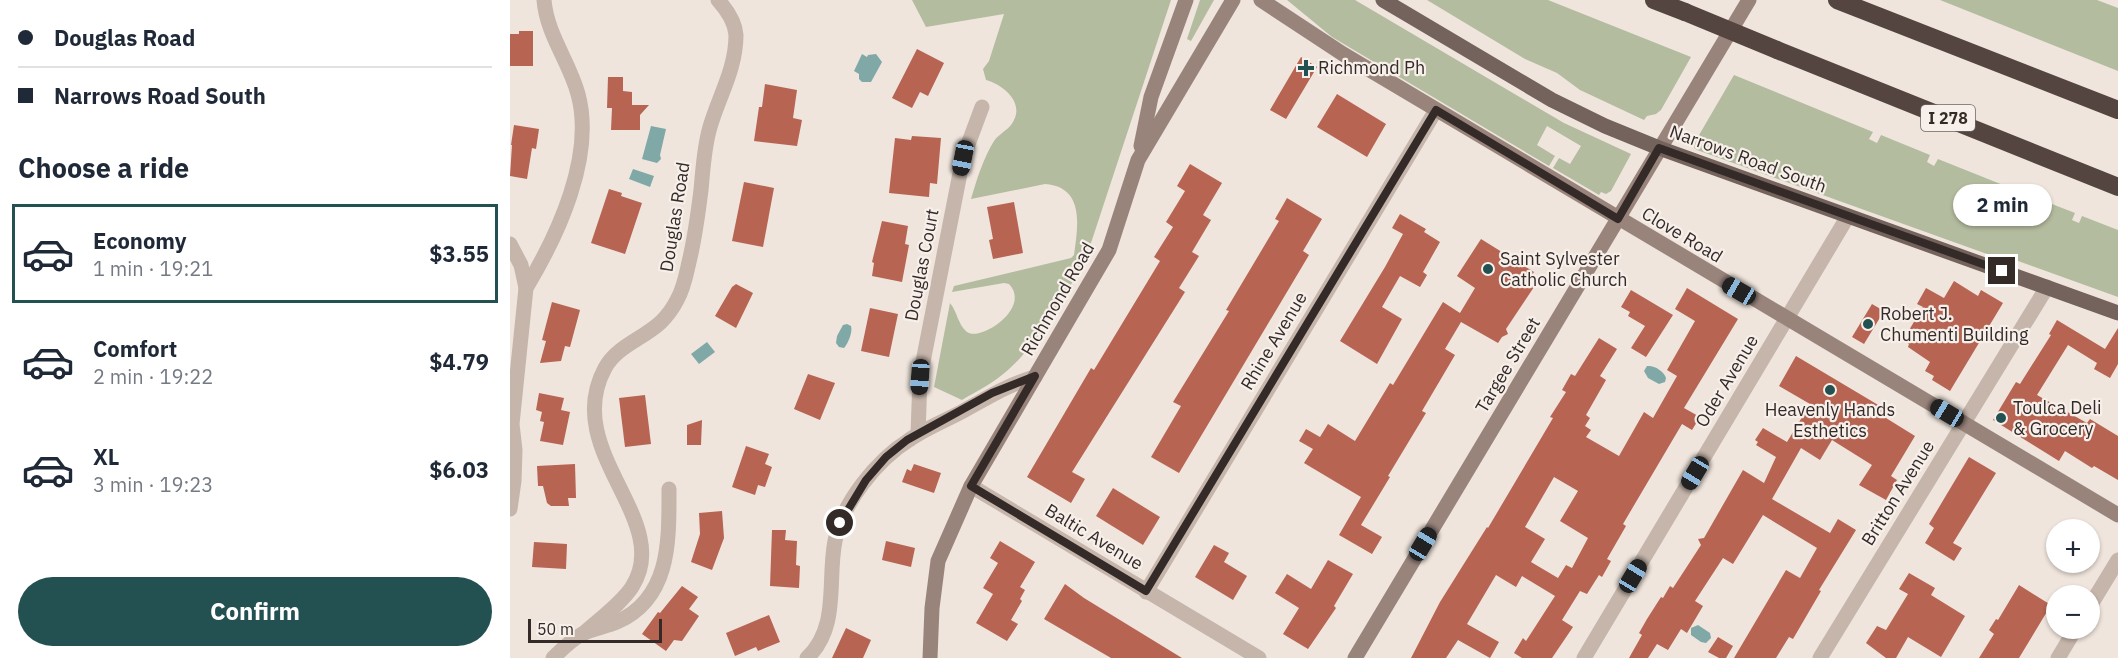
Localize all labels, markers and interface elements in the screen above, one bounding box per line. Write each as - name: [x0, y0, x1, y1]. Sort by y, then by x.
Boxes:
- text: Douglas Road: [54, 23, 195, 52]
- place label: Richmond Ph: [1318, 56, 1425, 79]
- marker: Richmond Ph: [1299, 61, 1313, 75]
- text: Narrows Road South: [54, 81, 266, 110]
- road number: I 278: [1921, 105, 1975, 131]
- street label: Narrows Road South: [1667, 119, 1830, 198]
- car: [951, 139, 975, 177]
- text: Choose a ride: [18, 150, 189, 185]
- street label: Douglas Road: [654, 160, 695, 273]
- callout: 2 min: [1952, 184, 2051, 226]
- text: 2 min: [1976, 191, 2029, 218]
- street label: Clove Road: [1638, 201, 1727, 268]
- street label: Douglas Court: [899, 207, 944, 323]
- text: Economy: [93, 226, 187, 255]
- icon: car: [21, 227, 75, 281]
- street label: Richmond Road: [1016, 238, 1099, 360]
- text: $3.55: [429, 239, 489, 268]
- place label: Saint Sylvester Catholic Church: [1500, 247, 1628, 291]
- text: 1 min · 19:21: [93, 255, 213, 282]
- route end: [1988, 257, 2015, 284]
- marker: Saint Sylvester Catholic Church: [1481, 262, 1495, 276]
- car: [1719, 274, 1759, 308]
- street label: Rhine Avenue: [1235, 287, 1312, 394]
- place label: Robert J. Chumenti Building: [1880, 302, 2029, 346]
- street label: Targee Street: [1470, 313, 1545, 417]
- marker: Robert J. Chumenti Building: [1861, 317, 1875, 331]
- street label: Oder Avenue: [1690, 330, 1763, 431]
- text: Comfort: [93, 334, 177, 363]
- icon: car: [21, 335, 75, 389]
- text: $4.79: [429, 347, 489, 376]
- car: [910, 358, 930, 396]
- text: 2 min · 19:22: [93, 363, 213, 390]
- marker: Heavenly Hands Esthetics: [1823, 383, 1837, 397]
- car: [1927, 396, 1967, 430]
- place label: Toulca Deli & Grocery: [2013, 396, 2102, 440]
- place label: Heavenly Hands Esthetics: [1765, 398, 1895, 442]
- marker: Toulca Deli & Grocery: [1994, 411, 2008, 425]
- street label: Britton Avenue: [1856, 436, 1939, 550]
- text: XL: [93, 442, 119, 471]
- icon: car: [21, 443, 75, 497]
- car: [1678, 453, 1712, 493]
- text: $6.03: [429, 455, 489, 484]
- text: 3 min · 19:23: [93, 471, 213, 498]
- street label: Baltic Avenue: [1041, 498, 1148, 575]
- route start: [826, 509, 853, 536]
- map controls: [2046, 519, 2100, 639]
- button: +: [2046, 519, 2100, 573]
- car: [1406, 524, 1440, 564]
- car: [1616, 556, 1650, 596]
- button: Confirm: [18, 577, 492, 646]
- button: −: [2046, 585, 2100, 639]
- scale bar: [528, 616, 662, 644]
- text: 50 m: [537, 619, 574, 639]

